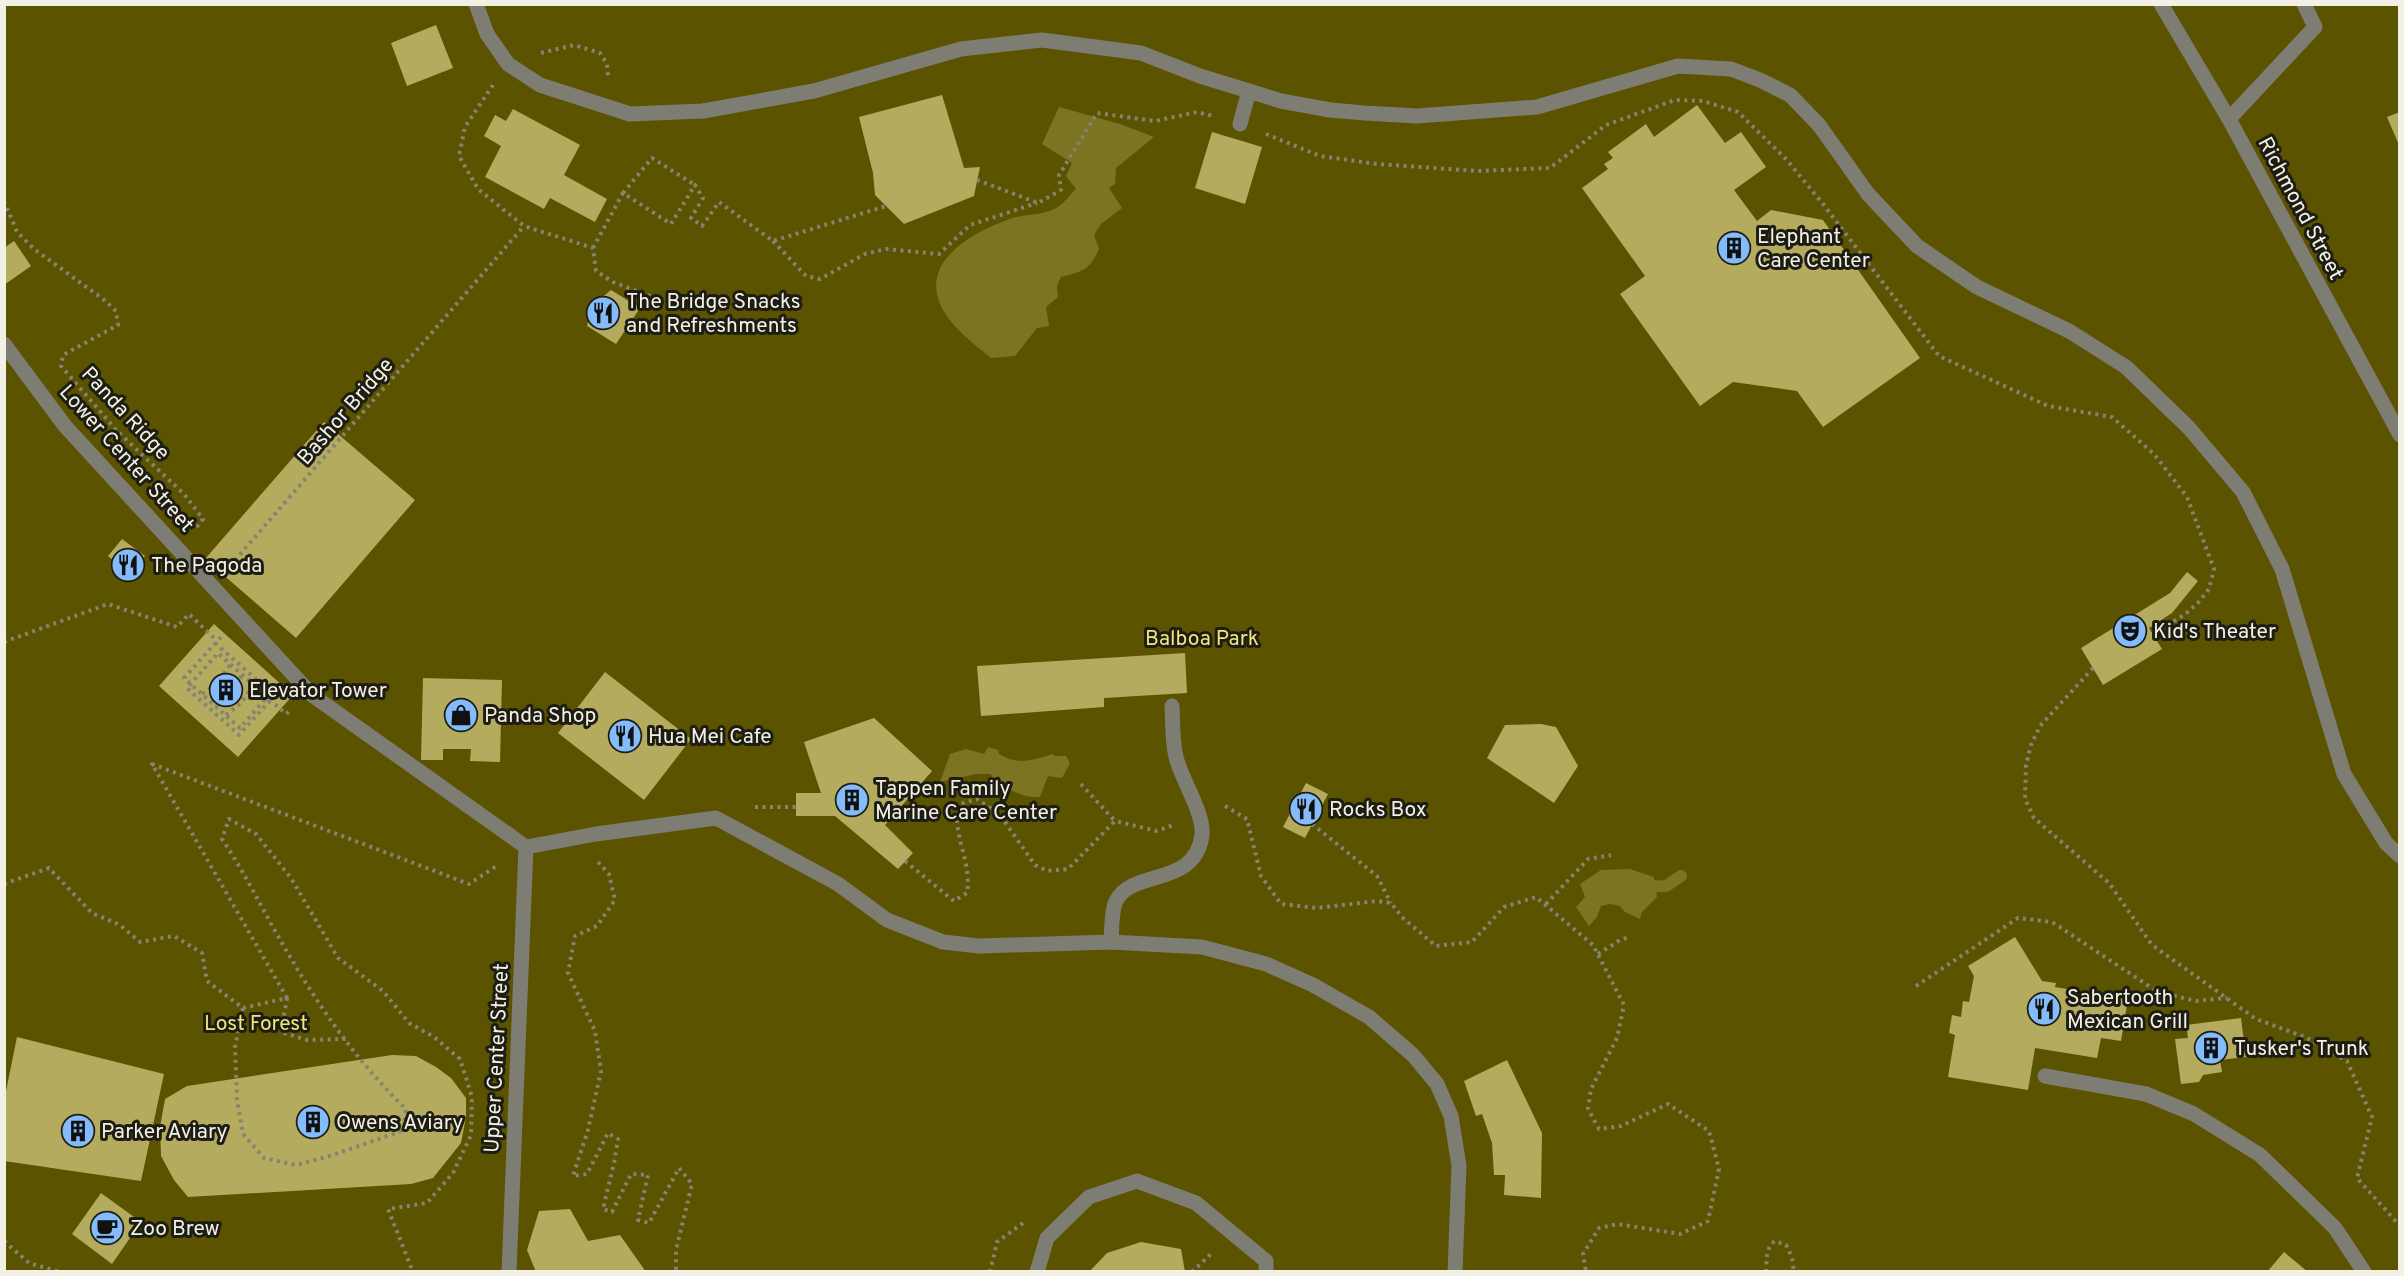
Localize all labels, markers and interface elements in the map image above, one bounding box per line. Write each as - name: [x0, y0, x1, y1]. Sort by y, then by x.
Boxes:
- street label: Richmond Street: [2251, 132, 2349, 285]
- place label: Elephant Care Center: [1757, 224, 1870, 275]
- building icon: Elephant Care Center: [1716, 230, 1752, 266]
- place label: The Bridge Snacks and Refreshments: [626, 289, 801, 340]
- restaurant icon: The Bridge Snacks and Refreshments: [585, 295, 621, 331]
- street label: Bashor Bridge: [292, 353, 400, 471]
- street label: Panda Ridge: [75, 362, 175, 466]
- street label: Lower Center Street: [52, 380, 199, 538]
- restaurant icon: The Pagoda: [110, 547, 146, 583]
- place label: The Pagoda: [151, 553, 262, 580]
- theatre icon: Kid's Theater: [2112, 613, 2148, 649]
- place label: Kid's Theater: [2153, 619, 2276, 646]
- park label: Balboa Park: [1145, 626, 1259, 653]
- building icon: Elevator Tower: [208, 672, 244, 708]
- place label: Elevator Tower: [249, 678, 387, 705]
- shop icon: Panda Shop: [443, 697, 479, 733]
- place label: Panda Shop: [484, 703, 596, 730]
- restaurant icon: Hua Mei Cafe: [607, 718, 643, 754]
- place label: Hua Mei Cafe: [648, 724, 772, 751]
- place label: Tappen Family Marine Care Center: [875, 776, 1057, 827]
- building icon: Tappen Family Marine Care Center: [834, 782, 870, 818]
- restaurant icon: Rocks Box: [1288, 791, 1324, 827]
- place label: Rocks Box: [1329, 797, 1427, 824]
- street label: Upper Center Street: [479, 963, 516, 1154]
- place label: Sabertooth Mexican Grill: [2067, 985, 2188, 1036]
- restaurant icon: Sabertooth Mexican Grill: [2026, 991, 2062, 1027]
- park label: Lost Forest: [204, 1011, 308, 1038]
- building icon: Tusker's Trunk: [2193, 1030, 2229, 1066]
- place label: Tusker's Trunk: [2234, 1036, 2369, 1063]
- building icon: Owens Aviary: [295, 1104, 331, 1140]
- place label: Owens Aviary: [336, 1110, 463, 1137]
- building icon: Parker Aviary: [60, 1113, 96, 1149]
- place label: Parker Aviary: [101, 1119, 228, 1146]
- cafe icon: Zoo Brew: [89, 1210, 125, 1246]
- place label: Zoo Brew: [130, 1216, 219, 1243]

